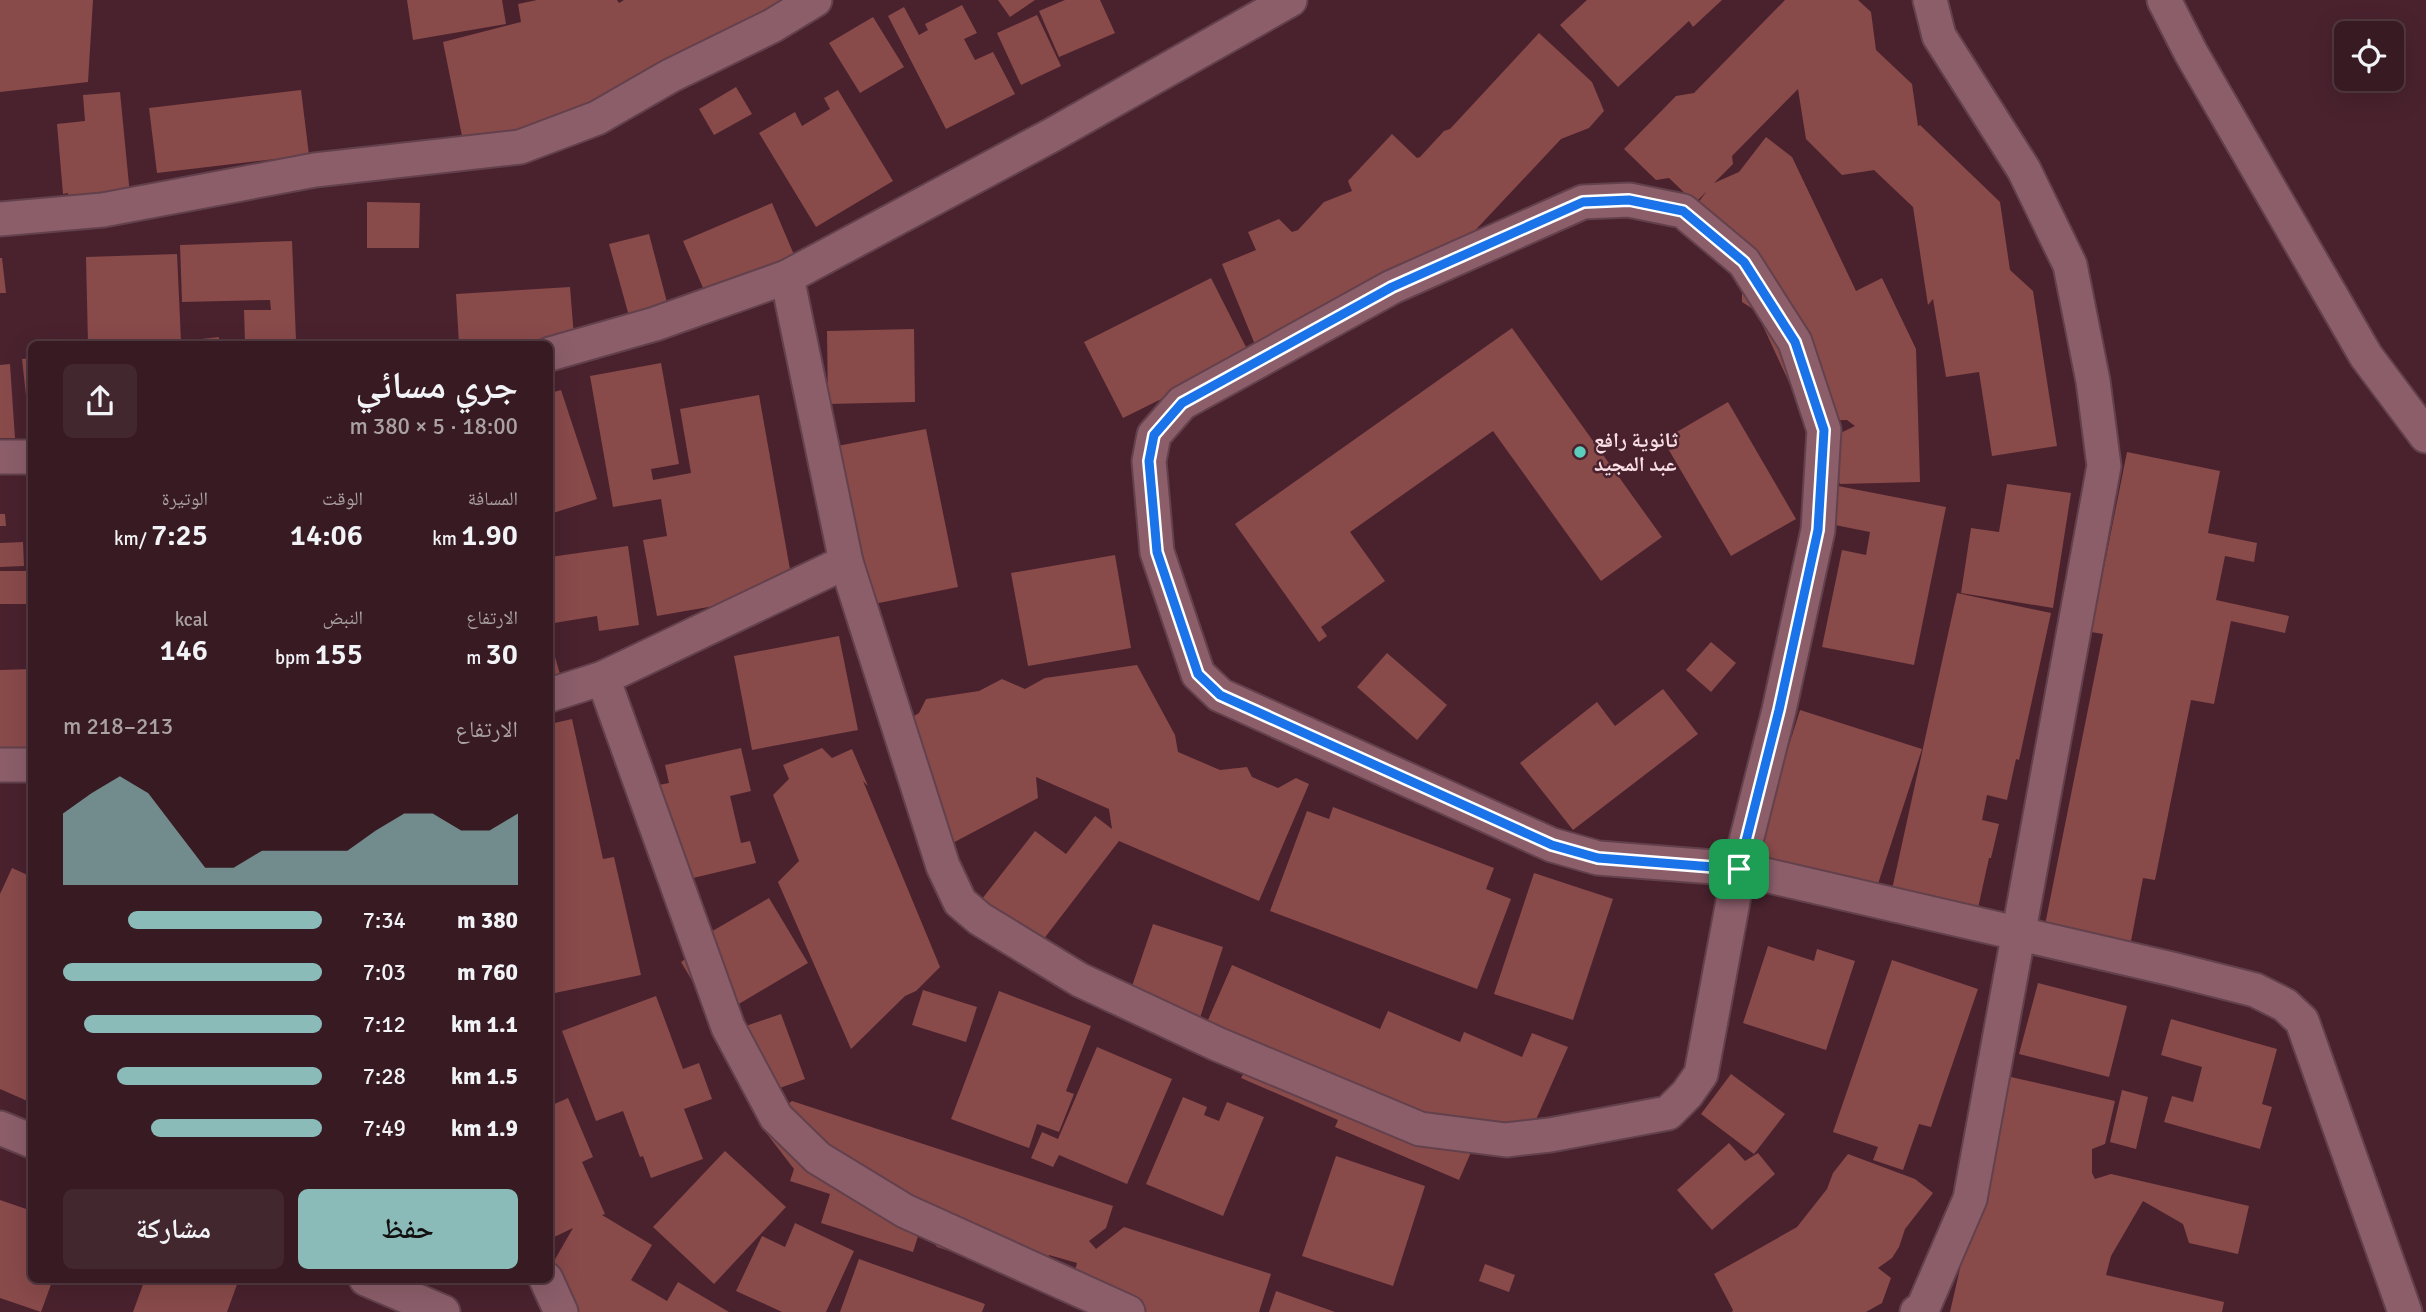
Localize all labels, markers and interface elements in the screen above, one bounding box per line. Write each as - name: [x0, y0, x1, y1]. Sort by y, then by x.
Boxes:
- map controls: [2334, 21, 2404, 91]
- button: locate: [2334, 21, 2404, 91]
- text: جري مسائي: [355, 362, 518, 409]
- button: share: [63, 364, 137, 438]
- text: 18:00 · 5 × 380 m: [349, 412, 518, 441]
- place label: ثانوية رافع عبد المجيد: [1594, 427, 1678, 477]
- marker: ثانوية رافع عبد المجيد: [1572, 444, 1588, 460]
- text: الوتيرة: [162, 487, 208, 511]
- text: الوقت: [322, 487, 363, 511]
- text: المسافة: [468, 487, 518, 511]
- text: 7:25: [151, 517, 208, 554]
- text: 14:06: [290, 517, 363, 554]
- text: 1.90: [461, 517, 518, 554]
- text: /km: [114, 527, 151, 551]
- text: km: [432, 527, 461, 551]
- text: النبض: [322, 606, 363, 630]
- text: الارتفاع: [466, 606, 518, 630]
- text: kcal: [175, 608, 208, 632]
- text: 146: [159, 632, 208, 669]
- text: 155: [314, 636, 363, 673]
- text: 30: [486, 636, 518, 673]
- text: bpm: [275, 646, 314, 670]
- text: m: [466, 646, 486, 670]
- text: 213–218 m: [63, 712, 173, 741]
- text: الارتفاع: [455, 715, 518, 744]
- pin: [1709, 839, 1769, 899]
- icon: arrive: [1720, 850, 1758, 888]
- text: 7:34: [363, 906, 406, 935]
- text: 380 m: [457, 906, 518, 935]
- text: 7:03: [363, 958, 406, 987]
- text: 760 m: [457, 958, 518, 987]
- text: 7:12: [363, 1010, 406, 1039]
- text: 1.1 km: [451, 1010, 518, 1039]
- text: 7:28: [363, 1062, 406, 1091]
- text: 1.5 km: [451, 1062, 518, 1091]
- text: 7:49: [363, 1114, 406, 1143]
- text: 1.9 km: [451, 1114, 518, 1143]
- button: مشاركة: [63, 1189, 284, 1269]
- button: حفظ: [298, 1189, 518, 1269]

